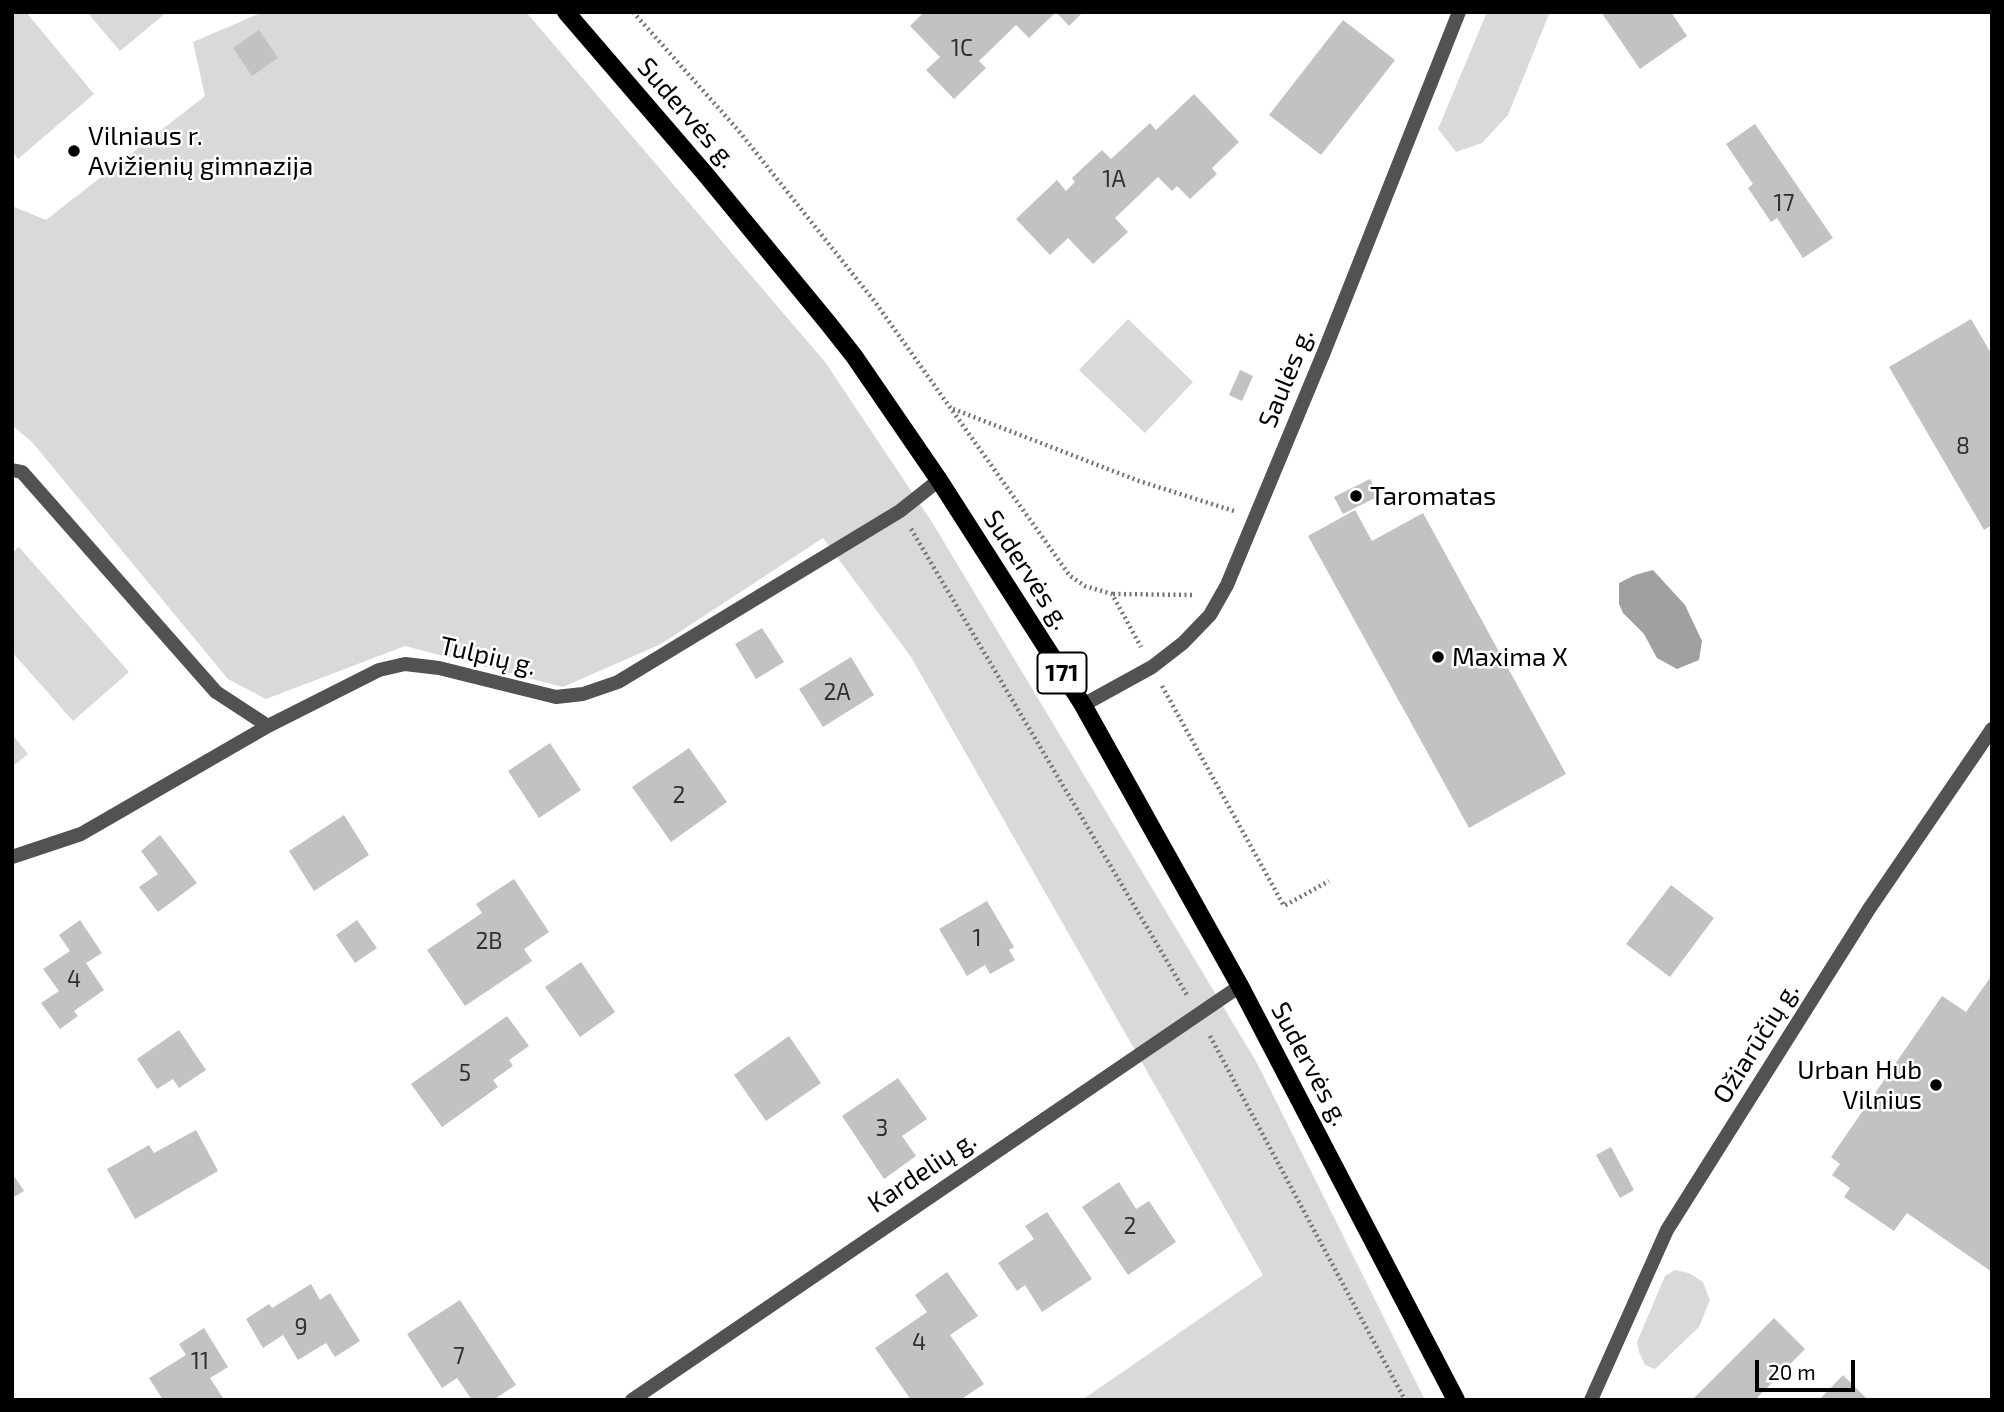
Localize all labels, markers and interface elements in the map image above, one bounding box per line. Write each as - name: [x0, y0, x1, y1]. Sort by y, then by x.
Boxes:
- house number: 1C: [951, 34, 973, 62]
- street label: Sudervės g.: [631, 52, 743, 174]
- place label: Vilniaus r. Avižienių gimnazija: [88, 120, 313, 182]
- marker: Vilniaus r. Avižienių gimnazija: [66, 143, 82, 159]
- house number: 1A: [1102, 165, 1126, 193]
- house number: 17: [1774, 189, 1794, 217]
- street label: Saulės g.: [1252, 324, 1320, 432]
- house number: 8: [1956, 432, 1970, 460]
- place label: Taromatas: [1370, 480, 1496, 512]
- marker: Taromatas: [1348, 488, 1364, 504]
- street label: Sudervės g.: [977, 505, 1077, 635]
- street label: Tulpių g.: [437, 630, 539, 682]
- place label: Maxima X: [1452, 641, 1568, 673]
- marker: Maxima X: [1430, 649, 1446, 665]
- road number: 171: [1038, 652, 1086, 694]
- house number: 2A: [823, 678, 851, 706]
- house number: 2: [673, 781, 685, 809]
- house number: 1: [972, 924, 982, 952]
- house number: 2B: [475, 927, 503, 955]
- house number: 4: [67, 965, 81, 993]
- street label: Ožiarūčių g.: [1707, 977, 1805, 1109]
- street label: Sudervės g.: [1264, 997, 1356, 1131]
- place label: Urban Hub Vilnius: [1797, 1054, 1922, 1116]
- house number: 5: [459, 1059, 471, 1087]
- marker: Urban Hub Vilnius: [1928, 1077, 1944, 1093]
- house number: 3: [876, 1114, 888, 1142]
- street label: Kardelių g.: [862, 1124, 982, 1220]
- house number: 2: [1124, 1212, 1136, 1240]
- house number: 9: [294, 1313, 308, 1341]
- house number: 4: [912, 1328, 926, 1356]
- house number: 7: [453, 1342, 465, 1370]
- scale bar: [1759, 1346, 1859, 1390]
- house number: 11: [191, 1347, 209, 1375]
- text: 20 m: [1768, 1359, 1816, 1384]

